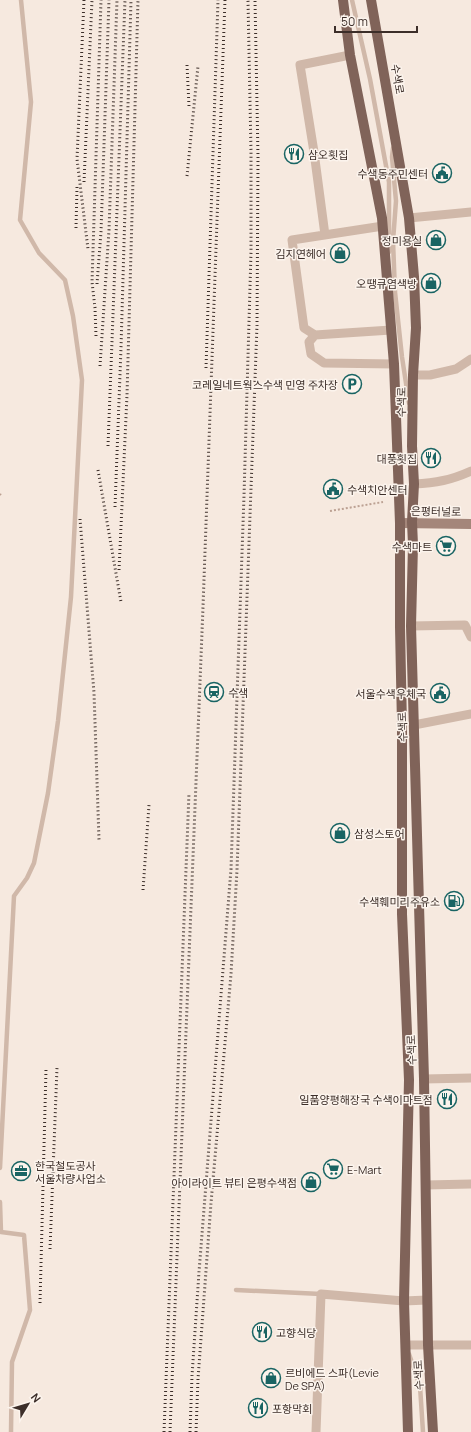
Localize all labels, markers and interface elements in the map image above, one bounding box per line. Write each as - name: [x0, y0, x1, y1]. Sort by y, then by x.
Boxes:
- scale bar: [335, 8, 417, 34]
- text: 50 m: [341, 13, 368, 30]
- street label: 수색로: [388, 63, 408, 95]
- restaurant icon: 삼오횟집: [283, 143, 305, 165]
- place label: 삼오횟집: [308, 147, 348, 162]
- public building icon: 수색동주민센터: [431, 162, 453, 184]
- place label: 수색동주민센터: [357, 166, 428, 181]
- shop icon: 정미용실: [425, 229, 447, 251]
- place label: 정미용실: [382, 233, 422, 248]
- shop icon: 김지연헤어: [329, 242, 351, 264]
- place label: 김지연헤어: [275, 246, 326, 261]
- shop icon: 오땡큐염색방: [420, 272, 442, 294]
- place label: 오땡큐염색방: [356, 276, 417, 291]
- parking icon: 코레일네트웍스수색 민영 주차장: [341, 373, 363, 395]
- place label: 코레일네트웍스수색 민영 주차장: [192, 377, 338, 392]
- street label: 수색로: [393, 387, 409, 417]
- restaurant icon: 대풍횟집: [420, 447, 442, 469]
- place label: 대풍횟집: [377, 451, 417, 466]
- public building icon: 수색치안센터: [322, 478, 344, 500]
- place label: 수색치안센터: [347, 482, 408, 497]
- street label: 은평터널로: [411, 503, 461, 519]
- supermarket icon: 수색마트: [435, 535, 457, 557]
- place label: 수색마트: [392, 539, 432, 554]
- station icon: 수색: [203, 681, 225, 703]
- public building icon: 서울수색우체국: [429, 682, 451, 704]
- place label: 수색: [228, 685, 248, 700]
- place label: 서울수색우체국: [355, 686, 426, 701]
- street label: 수색로: [394, 712, 410, 742]
- shop icon: 삼성스토어: [329, 822, 351, 844]
- place label: 삼성스토어: [354, 826, 405, 841]
- fuel station icon: 수색훼미리주유소: [443, 890, 465, 912]
- place label: 수색훼미리주유소: [359, 894, 440, 909]
- street label: 수색로: [403, 1035, 419, 1065]
- restaurant icon: 일품양평해장국 수색이마트점: [436, 1088, 458, 1110]
- place label: 일품양평해장국 수색이마트점: [299, 1092, 433, 1107]
- place label: 한국철도공사 서울차량사업소: [35, 1158, 106, 1186]
- supermarket icon: E-Mart: [322, 1158, 344, 1180]
- office icon: 한국철도공사 서울차량사업소: [10, 1160, 32, 1182]
- place label: E-Mart: [347, 1162, 382, 1177]
- shop icon: 아이라이트 뷰티 은평수색점: [300, 1171, 322, 1193]
- place label: 아이라이트 뷰티 은평수색점: [171, 1175, 297, 1190]
- restaurant icon: 고향식당: [251, 1321, 273, 1343]
- place label: 고향식당: [276, 1325, 316, 1340]
- street label: 수색로: [410, 1359, 426, 1391]
- place label: 르비에드 스파(Levie De SPA): [285, 1365, 380, 1393]
- shop icon: 르비에드 스파(Levie De SPA): [260, 1367, 282, 1389]
- north arrow: [8, 1384, 48, 1424]
- text: N: [28, 1390, 45, 1405]
- restaurant icon: 포항막회: [247, 1397, 269, 1419]
- place label: 포항막회: [272, 1401, 312, 1416]

